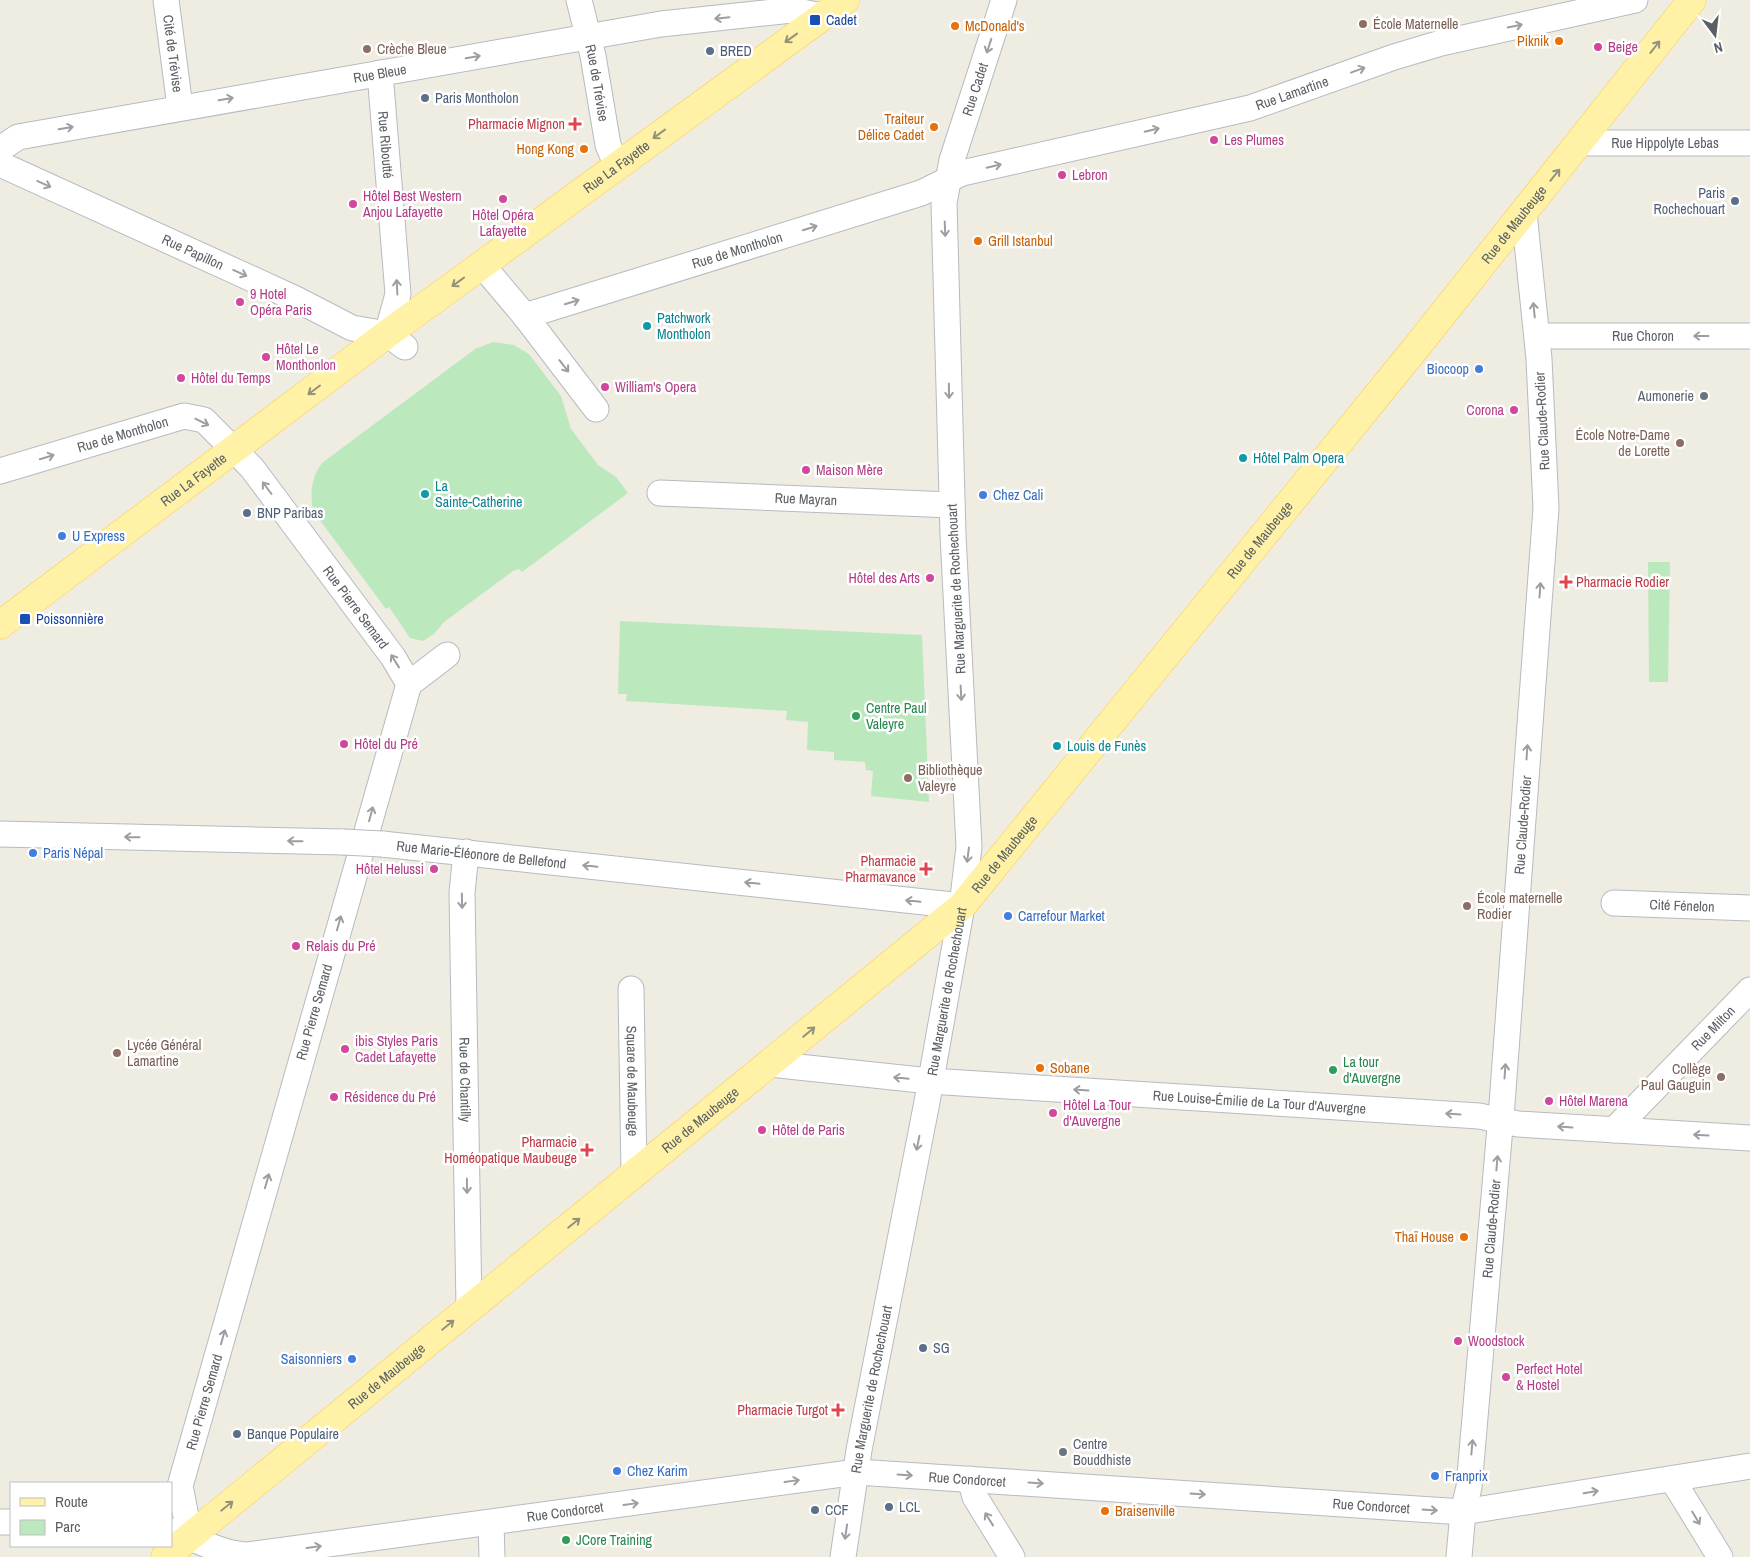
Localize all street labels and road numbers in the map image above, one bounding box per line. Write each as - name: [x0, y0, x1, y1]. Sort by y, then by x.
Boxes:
- street label: Cité de Trévise: [159, 14, 187, 93]
- street label: Rue de Trévise: [581, 42, 613, 123]
- street label: Rue Bleue: [352, 60, 408, 87]
- street label: Rue Cadet: [958, 60, 992, 118]
- street label: Rue Lamartine: [1253, 72, 1331, 114]
- street label: Rue Riboutté: [374, 110, 398, 179]
- street label: Rue Hippolyte Lebas: [1611, 134, 1719, 152]
- street label: Rue La Fayette: [579, 137, 653, 197]
- street label: Rue de Maubeuge: [1477, 182, 1550, 267]
- street label: Rue de Montholon: [689, 228, 785, 273]
- street label: Rue Papillon: [159, 230, 227, 274]
- street label: Rue Choron: [1612, 327, 1674, 345]
- street label: Rue Claude-Rodier: [1530, 371, 1554, 471]
- street label: Rue de Montholon: [75, 412, 170, 456]
- street label: Rue La Fayette: [157, 449, 230, 510]
- street label: Rue Mayran: [774, 489, 838, 509]
- street label: Rue de Maubeuge: [1223, 497, 1297, 582]
- street label: Rue Marguerite de Rochechouart: [943, 503, 969, 675]
- street label: Rue Pierre Semard: [319, 562, 393, 652]
- street label: Rue Claude-Rodier: [1510, 775, 1535, 875]
- street label: Rue de Maubeuge: [967, 812, 1041, 896]
- street label: Rue Marie-Éléonore de Bellefond: [396, 837, 567, 873]
- street label: Cité Fénelon: [1649, 895, 1715, 916]
- street label: Rue Marguerite de Rochechouart: [923, 906, 971, 1077]
- street label: Rue Pierre Semard: [292, 962, 336, 1062]
- street label: Rue Milton: [1687, 1002, 1739, 1054]
- street label: Square de Maubeuge: [623, 1026, 642, 1136]
- street label: Rue de Chantilly: [455, 1037, 475, 1123]
- street label: Rue de Maubeuge: [658, 1083, 742, 1157]
- street label: Rue Louise-Émilie de La Tour d'Auvergne: [1152, 1086, 1367, 1118]
- street label: Rue Claude-Rodier: [1478, 1179, 1504, 1279]
- street label: Rue Marguerite de Rochechouart: [847, 1304, 896, 1475]
- street label: Rue de Maubeuge: [344, 1339, 429, 1413]
- street label: Rue Pierre Semard: [182, 1352, 226, 1452]
- street label: Rue Condorcet: [928, 1468, 1006, 1491]
- street label: Rue Condorcet: [1332, 1494, 1410, 1517]
- street label: Rue Condorcet: [526, 1498, 605, 1526]

